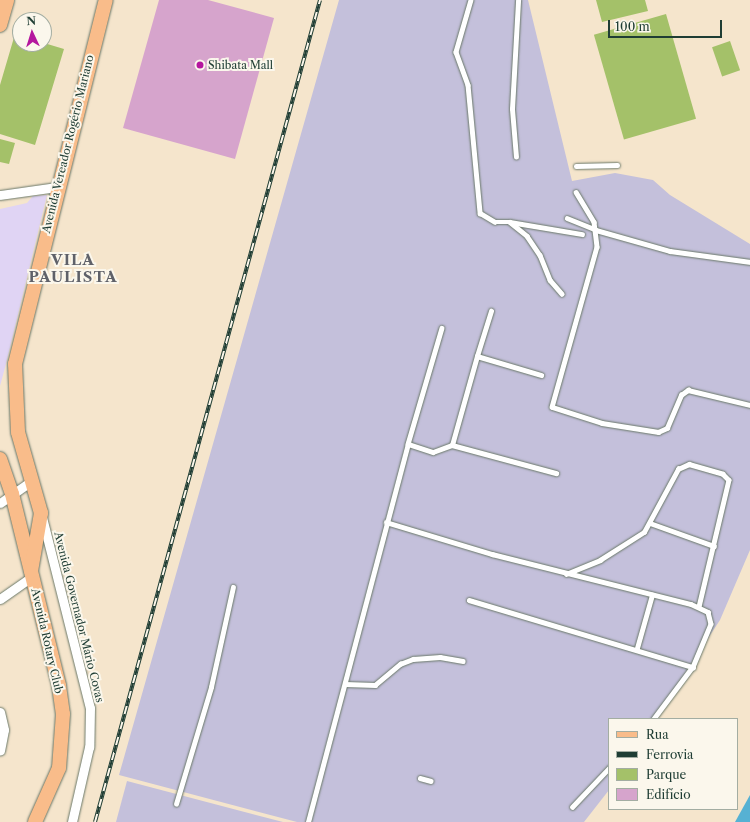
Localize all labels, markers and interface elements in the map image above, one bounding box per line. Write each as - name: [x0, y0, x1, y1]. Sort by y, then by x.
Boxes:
- north arrow: [12, 12, 52, 52]
- scale bar: [610, 12, 724, 38]
- text: N: [26, 14, 36, 28]
- text: 100 m: [615, 19, 650, 34]
- street label: Avenida Vereador Rogério Mariano: [39, 53, 97, 235]
- place label: Shibata Mall: [208, 58, 273, 72]
- marker: Shibata Mall: [195, 60, 205, 70]
- district label: VILA PAULISTA: [28, 250, 118, 285]
- street label: Avenida Governador Mário Covas: [51, 530, 107, 704]
- street label: Avenida Rotary Club: [28, 587, 66, 695]
- legend: [608, 718, 738, 810]
- text: Rua: [646, 727, 669, 742]
- text: Ferrovia: [646, 747, 693, 762]
- text: Parque: [646, 767, 686, 782]
- text: Edifício: [646, 787, 691, 802]

